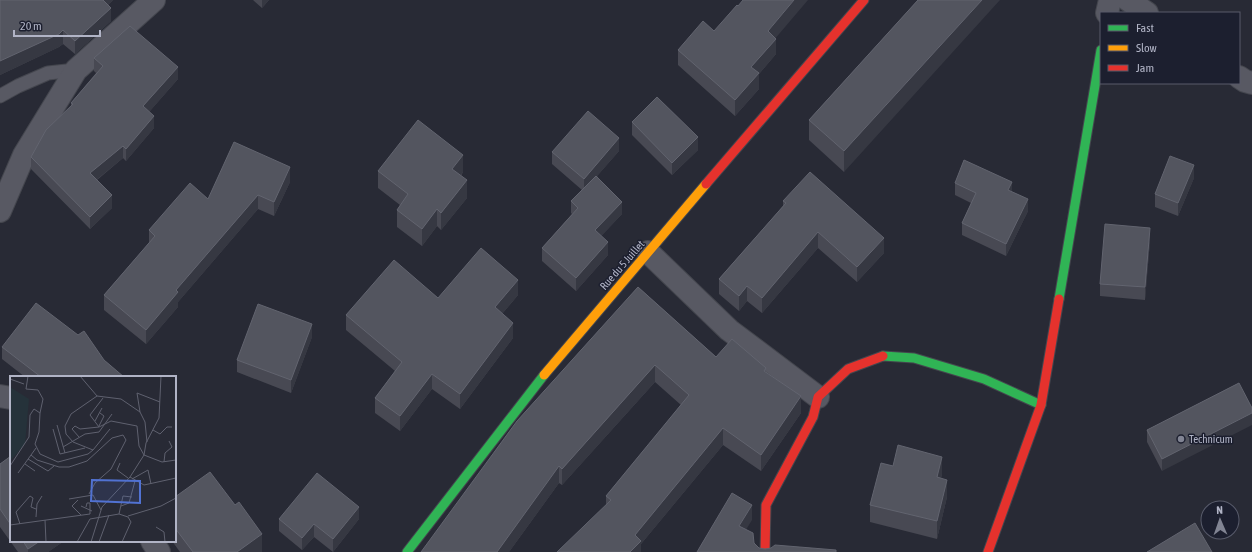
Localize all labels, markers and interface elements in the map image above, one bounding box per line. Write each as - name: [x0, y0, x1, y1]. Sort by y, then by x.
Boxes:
- scale bar: [14, 12, 100, 38]
- legend: [1100, 12, 1240, 84]
- text: 20 m: [20, 19, 42, 33]
- text: Fast: [1136, 21, 1154, 35]
- text: Slow: [1136, 41, 1157, 55]
- text: Jam: [1136, 61, 1154, 75]
- street label: Rue du 5 Juillet: [597, 238, 647, 292]
- inset map: [10, 376, 176, 542]
- place label: Technicum: [1189, 433, 1233, 445]
- marker: Technicum: [1176, 434, 1186, 444]
- north arrow: [1200, 500, 1240, 540]
- text: N: [1216, 504, 1223, 516]

